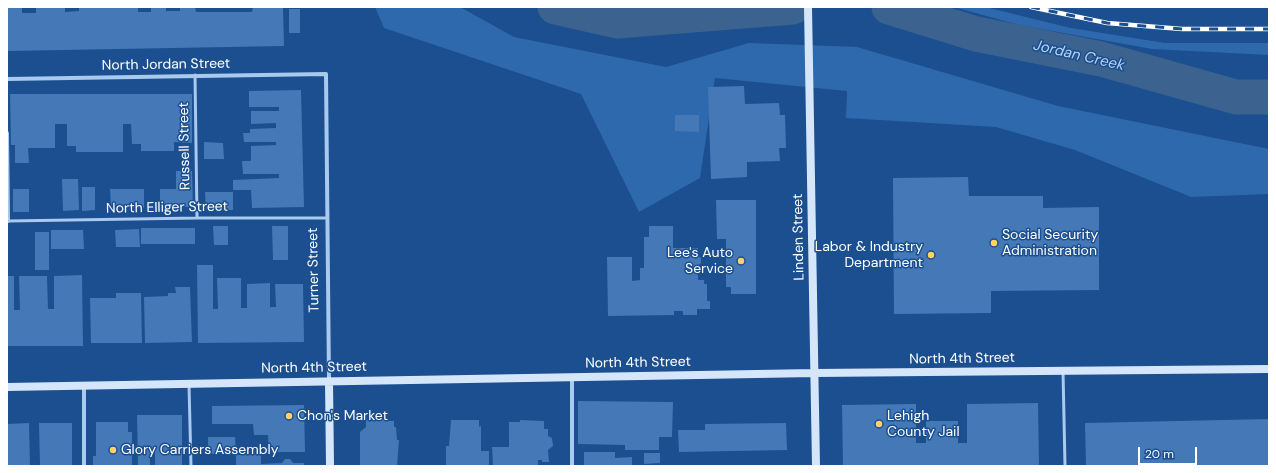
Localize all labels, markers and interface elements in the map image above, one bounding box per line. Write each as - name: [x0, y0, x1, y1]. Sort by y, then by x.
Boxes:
- water label: Jordan Creek: [1032, 37, 1126, 75]
- street label: North Jordan Street: [102, 55, 230, 75]
- street label: Russell Street: [176, 102, 194, 190]
- street label: Linden Street: [790, 193, 808, 281]
- street label: North Elliger Street: [106, 199, 228, 217]
- street label: Turner Street: [305, 227, 323, 313]
- place label: Social Security Administration: [1002, 227, 1098, 260]
- marker: Social Security Administration: [989, 238, 999, 248]
- place label: Labor & Industry Department: [815, 239, 923, 272]
- place label: Lee's Auto Service: [667, 245, 733, 278]
- marker: Labor & Industry Department: [926, 250, 936, 260]
- marker: Lee's Auto Service: [736, 256, 746, 266]
- street label: North 4th Street: [909, 350, 1015, 368]
- street label: North 4th Street: [585, 354, 691, 372]
- street label: North 4th Street: [261, 359, 367, 377]
- place label: Chon's Market: [297, 408, 388, 424]
- place label: Lehigh County Jail: [887, 408, 960, 440]
- marker: Chon's Market: [284, 411, 294, 421]
- marker: Lehigh County Jail: [874, 419, 884, 429]
- scale bar: [1140, 439, 1199, 465]
- place label: Glory Carriers Assembly: [121, 442, 278, 458]
- marker: Glory Carriers Assembly: [108, 445, 118, 455]
- text: 20 m: [1145, 446, 1174, 462]

